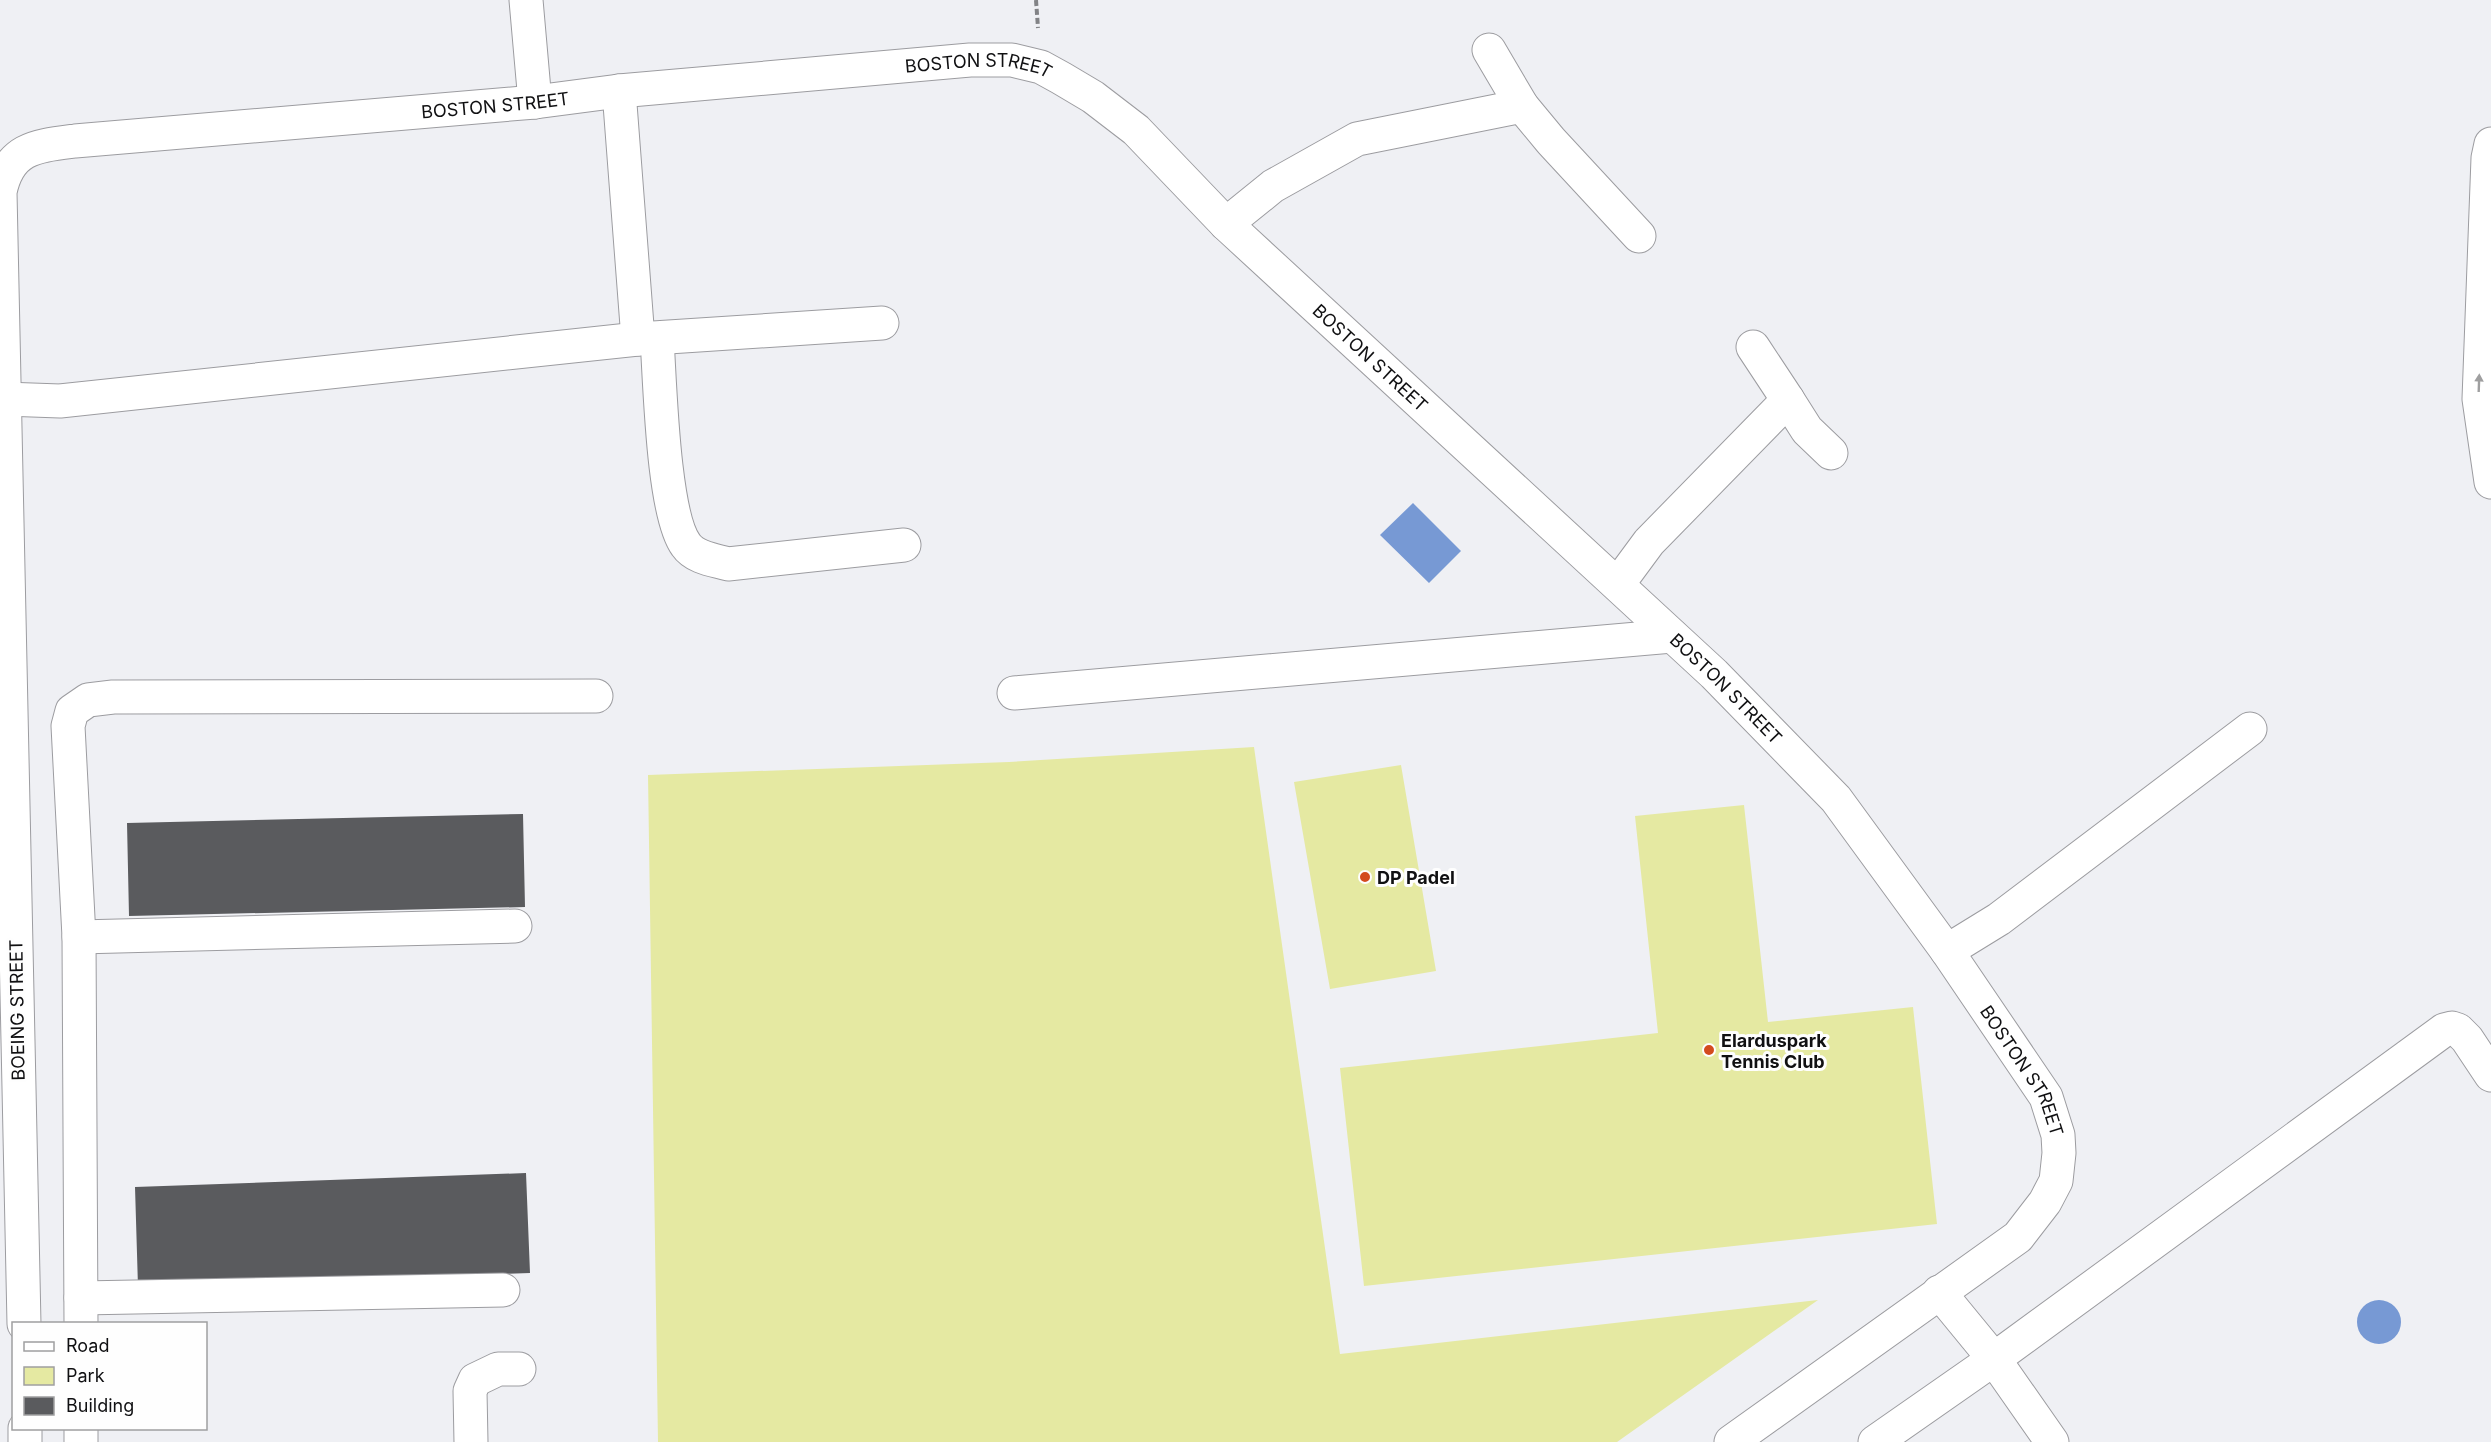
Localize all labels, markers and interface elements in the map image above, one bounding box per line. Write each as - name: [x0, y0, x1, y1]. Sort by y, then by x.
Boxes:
- street label: BOSTON STREET: [904, 49, 1056, 82]
- street label: BOSTON STREET: [420, 87, 570, 122]
- street label: BOSTON STREET: [1309, 299, 1432, 416]
- one-way arrow: [2475, 373, 2484, 392]
- street label: BOSTON STREET: [1666, 629, 1787, 748]
- place label: DP Padel: [1377, 867, 1455, 888]
- marker: DP Padel: [1358, 870, 1372, 884]
- street label: BOEING STREET: [5, 939, 29, 1081]
- street label: BOSTON STREET: [1976, 1001, 2068, 1138]
- place label: Elarduspark Tennis Club: [1721, 1030, 1827, 1072]
- marker: Elarduspark Tennis Club: [1702, 1043, 1716, 1057]
- legend: [12, 1322, 207, 1430]
- text: Road: [66, 1335, 109, 1356]
- text: Park: [66, 1365, 105, 1386]
- text: Building: [66, 1395, 134, 1416]

